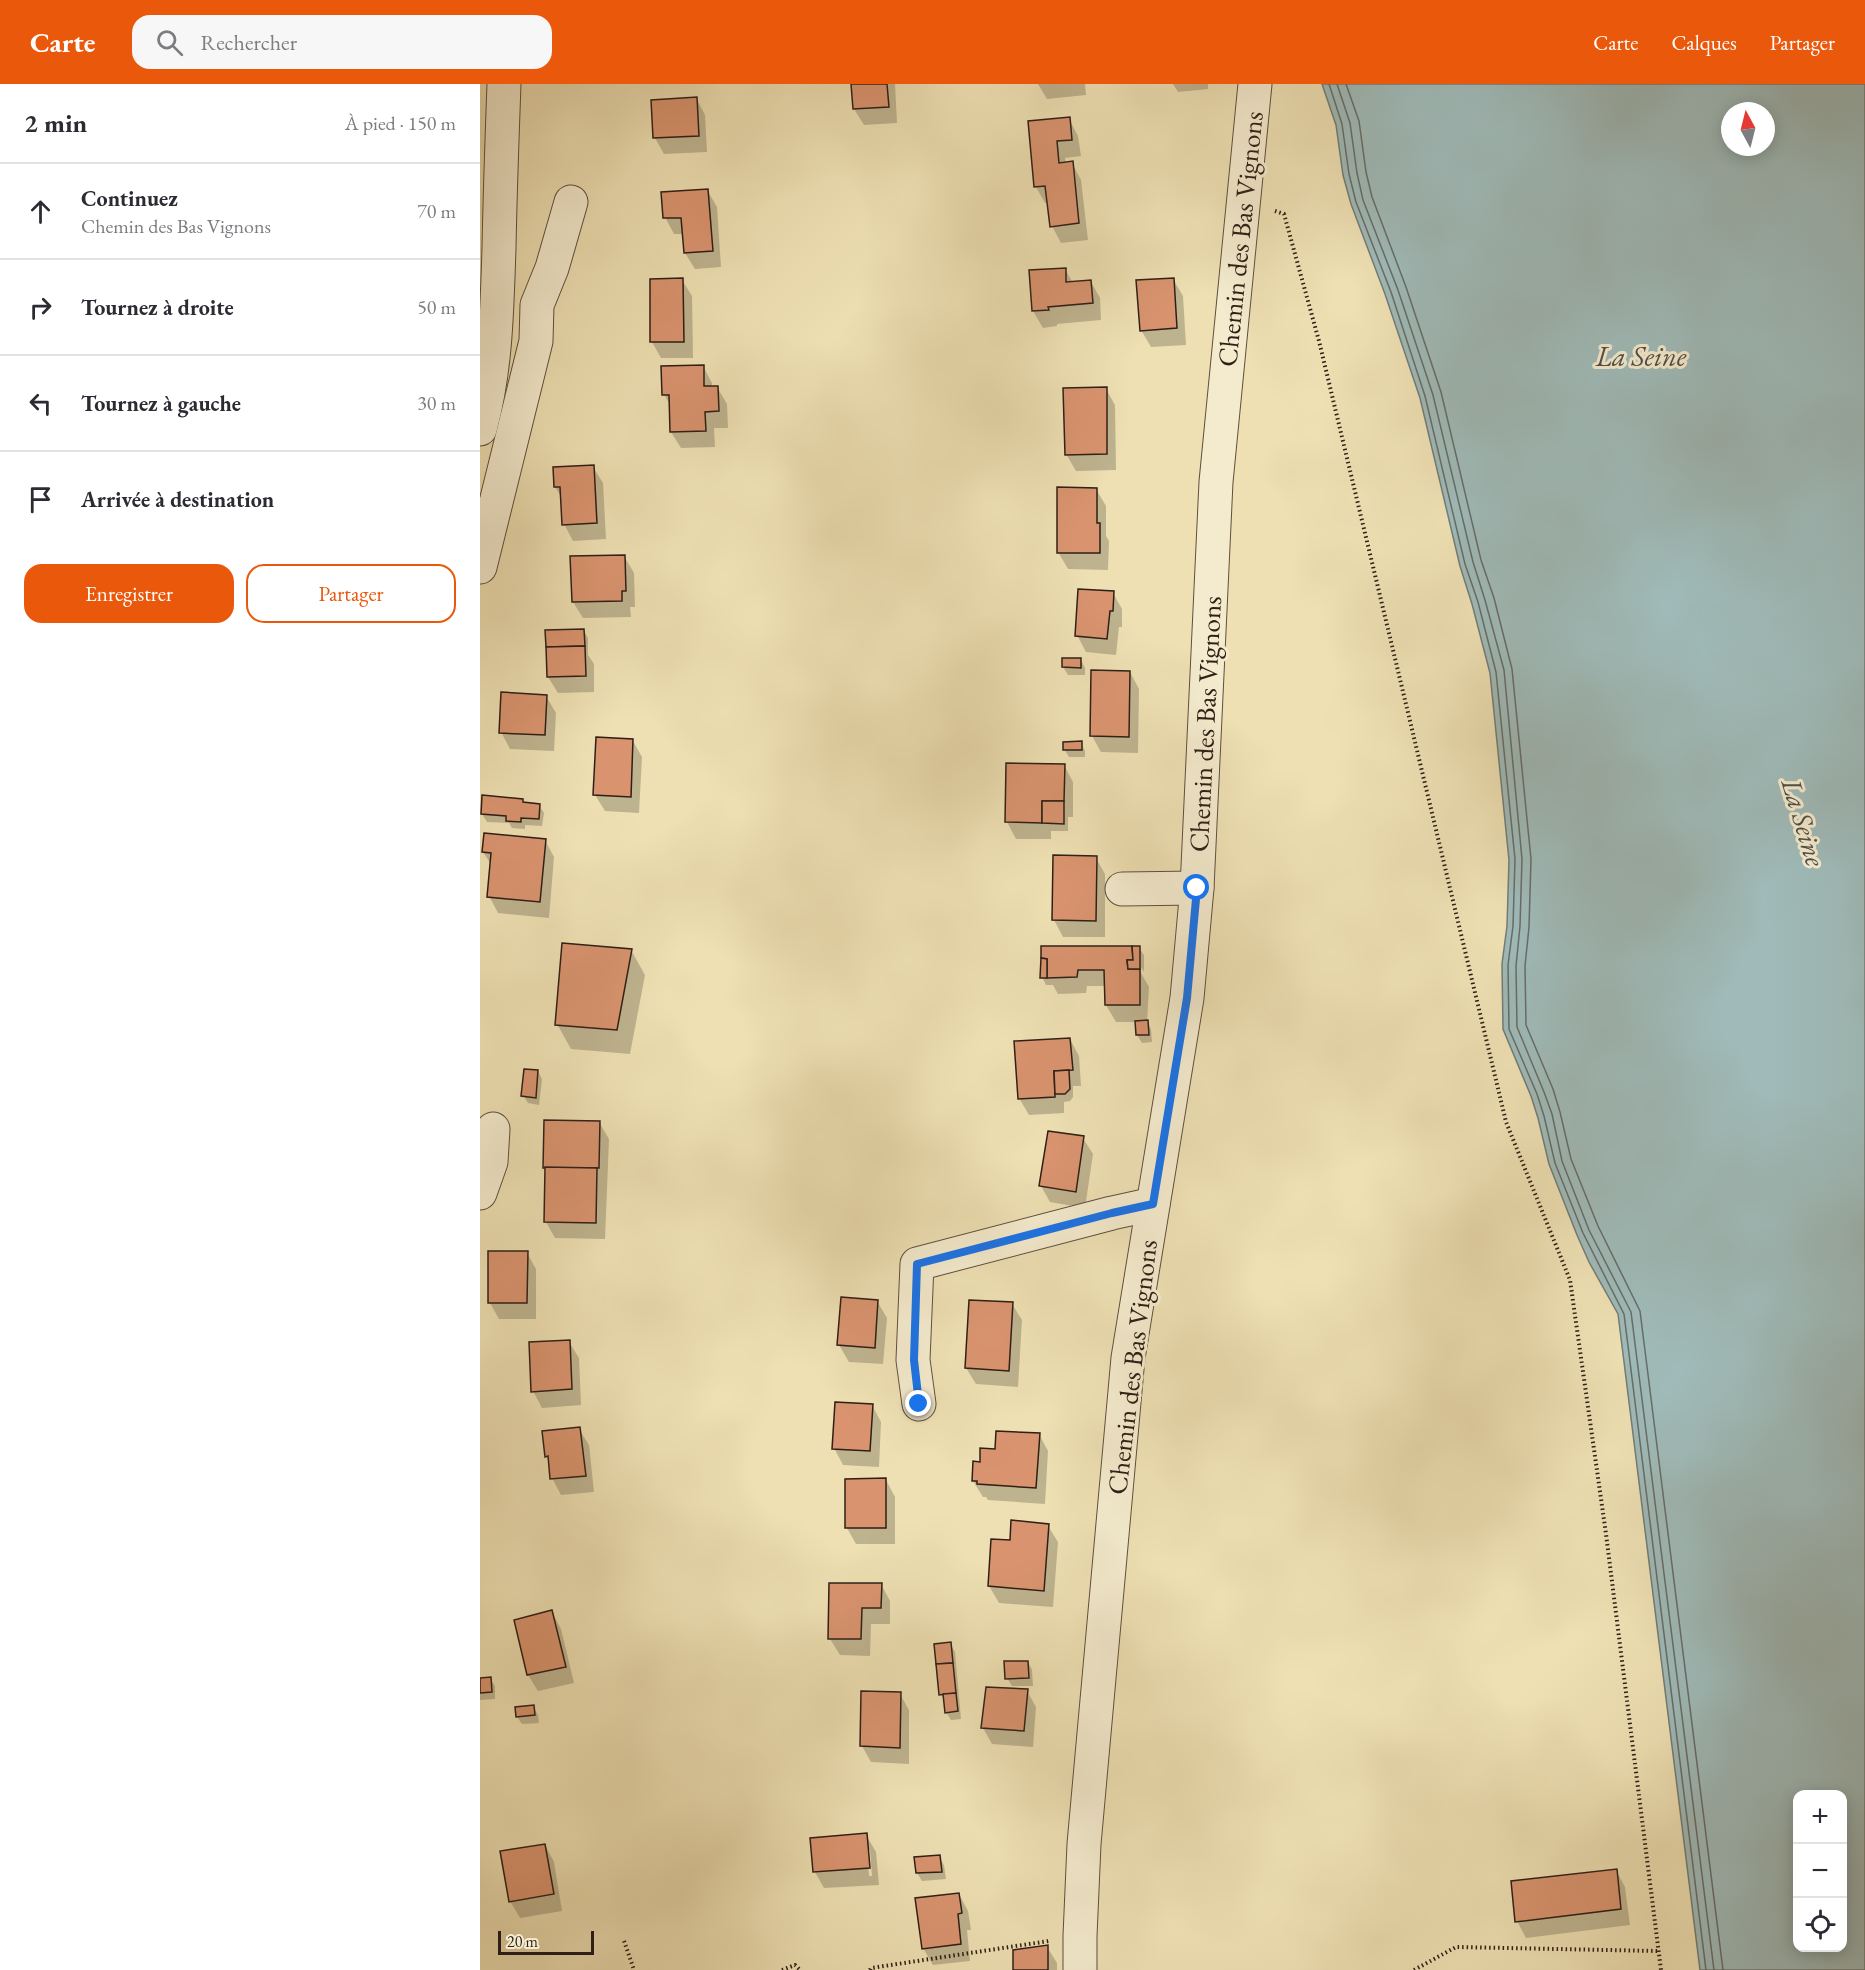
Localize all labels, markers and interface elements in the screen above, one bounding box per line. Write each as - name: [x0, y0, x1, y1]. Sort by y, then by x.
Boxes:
- search box: [132, 15, 552, 69]
- text: Carte: [30, 24, 96, 60]
- icon: search: [153, 26, 186, 59]
- text: Rechercher: [201, 28, 297, 57]
- text: Carte: [1593, 29, 1638, 56]
- text: Calques: [1671, 29, 1737, 56]
- text: Partager: [1770, 29, 1835, 56]
- north arrow: [1721, 102, 1775, 156]
- text: 2 min: [24, 106, 87, 140]
- text: À pied · 150 m: [345, 110, 456, 136]
- street label: Chemin des Bas Vignons: [1209, 110, 1271, 368]
- text: Continuez: [81, 184, 178, 213]
- icon: ahead: [24, 195, 57, 228]
- text: 70 m: [417, 198, 456, 224]
- text: Chemin des Bas Vignons: [81, 213, 271, 239]
- icon: right: [24, 291, 57, 324]
- text: Tournez à droite: [81, 293, 234, 322]
- text: 50 m: [417, 294, 456, 320]
- water label: La Seine: [1595, 338, 1687, 374]
- icon: left: [24, 387, 57, 420]
- text: Tournez à gauche: [81, 389, 241, 418]
- text: 30 m: [417, 390, 456, 416]
- icon: arrive: [24, 483, 57, 516]
- text: Arrivée à destination: [81, 485, 274, 514]
- button: Enregistrer: [24, 564, 234, 623]
- button: Partager: [246, 564, 456, 623]
- street label: Chemin des Bas Vignons: [1181, 595, 1229, 853]
- water label: La Seine: [1773, 773, 1835, 871]
- route start: [1183, 874, 1209, 900]
- street label: Chemin des Bas Vignons: [1099, 1238, 1165, 1496]
- route end: [905, 1390, 931, 1416]
- map controls: [1793, 1790, 1847, 1952]
- button: +: [1793, 1790, 1847, 1844]
- button: −: [1793, 1844, 1847, 1898]
- button: locate: [1793, 1898, 1847, 1952]
- scale bar: [498, 1928, 594, 1956]
- text: 20 m: [507, 1931, 538, 1952]

